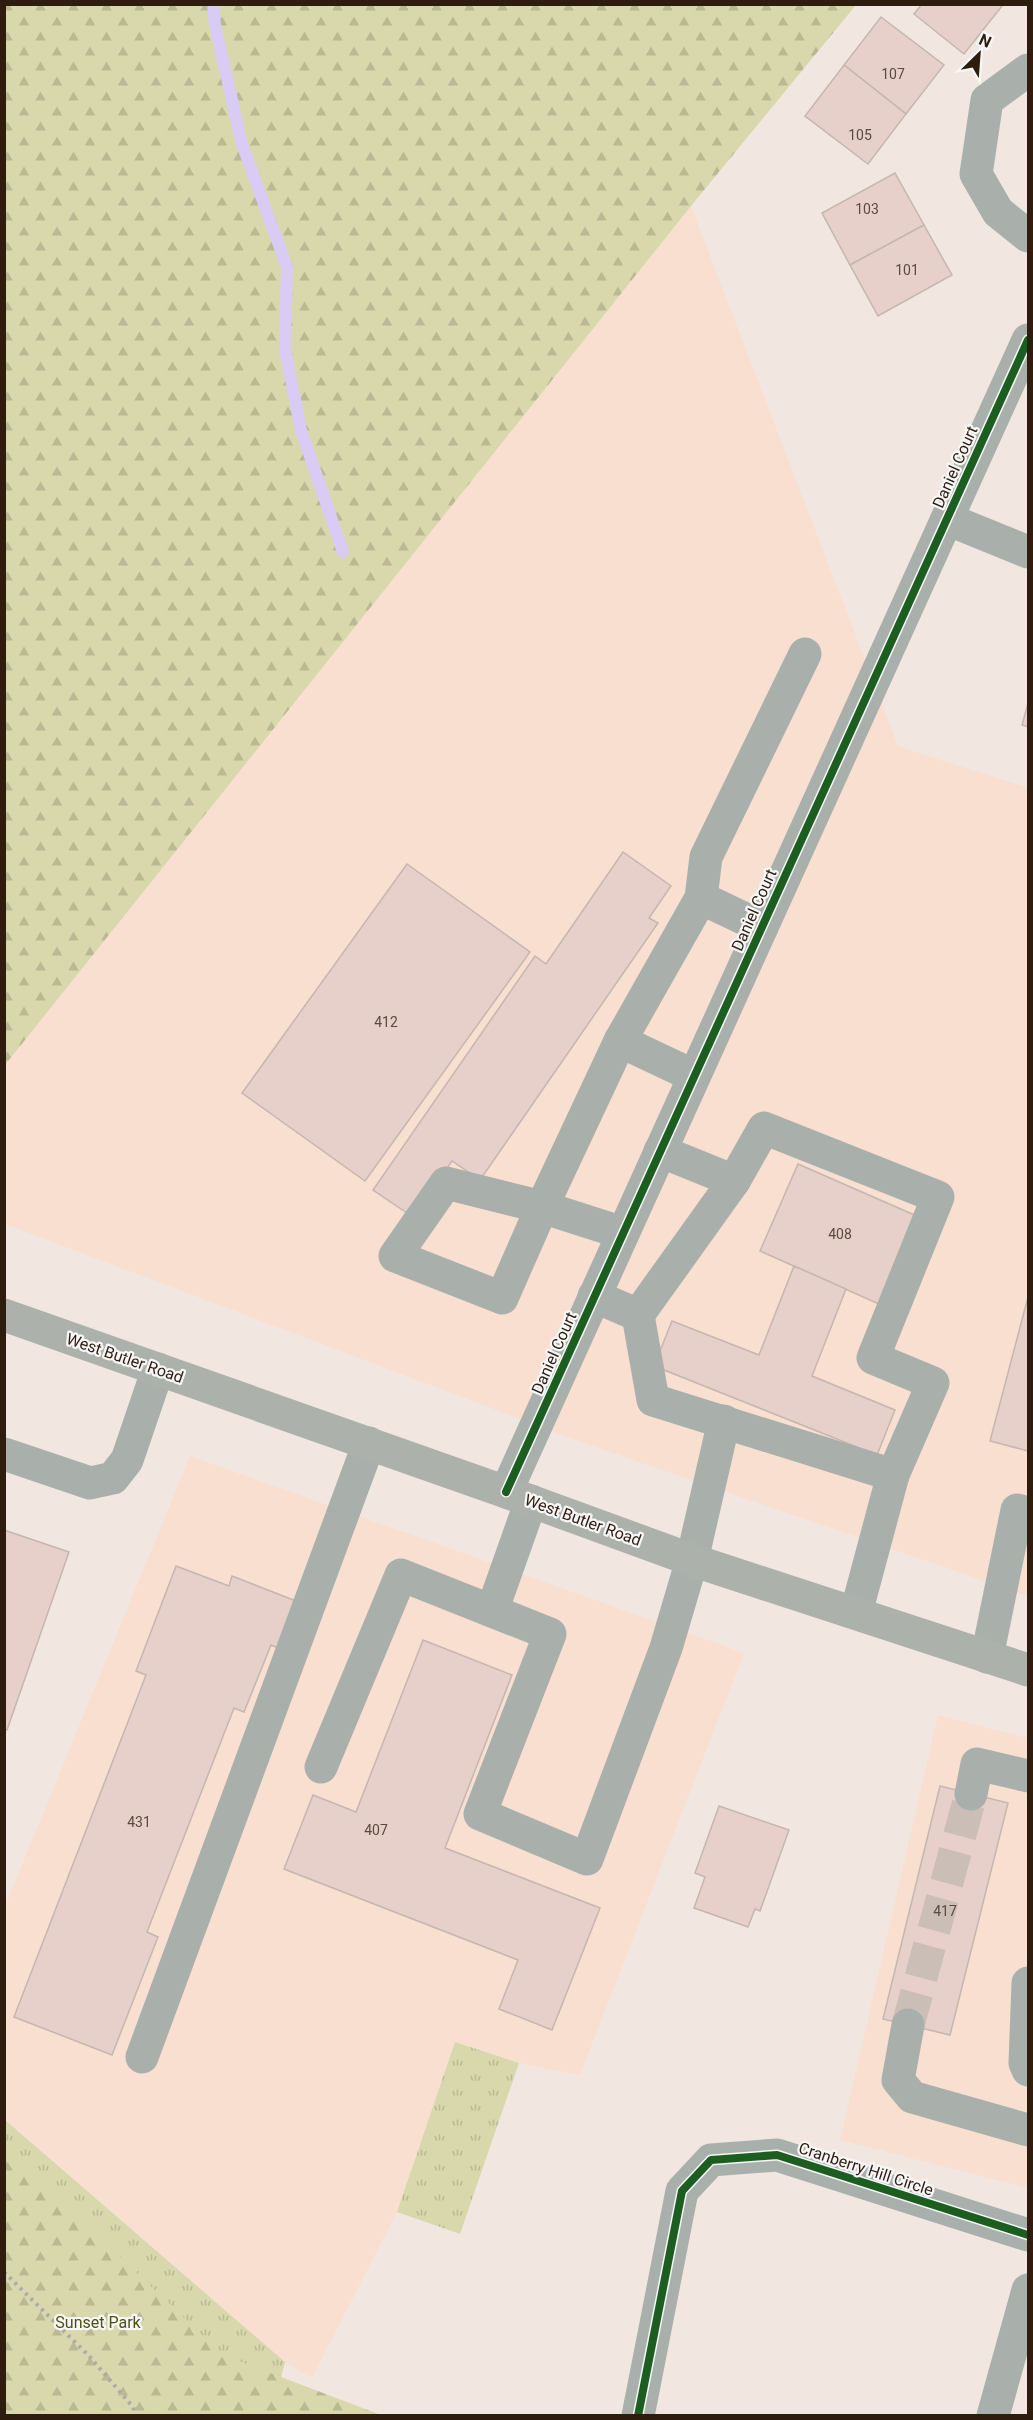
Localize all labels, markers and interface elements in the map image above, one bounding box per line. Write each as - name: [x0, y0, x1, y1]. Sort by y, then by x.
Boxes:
- north arrow: [949, 24, 1009, 84]
- text: N: [976, 30, 994, 52]
- house number: 107: [881, 66, 905, 82]
- house number: 105: [848, 127, 872, 143]
- house number: 103: [855, 201, 879, 217]
- house number: 101: [895, 262, 919, 278]
- street label: Daniel Court: [928, 423, 982, 511]
- street label: Daniel Court: [727, 866, 781, 954]
- house number: 412: [374, 1014, 398, 1030]
- house number: 408: [828, 1226, 852, 1242]
- street label: Daniel Court: [527, 1309, 581, 1397]
- street label: West Butler Road: [64, 1329, 186, 1387]
- street label: West Butler Road: [522, 1490, 644, 1550]
- house number: 431: [127, 1814, 151, 1830]
- house number: 407: [364, 1822, 388, 1838]
- house number: 417: [933, 1903, 957, 1919]
- street label: Cranberry Hill Circle: [796, 2138, 936, 2200]
- park label: Sunset Park: [55, 2313, 142, 2332]

